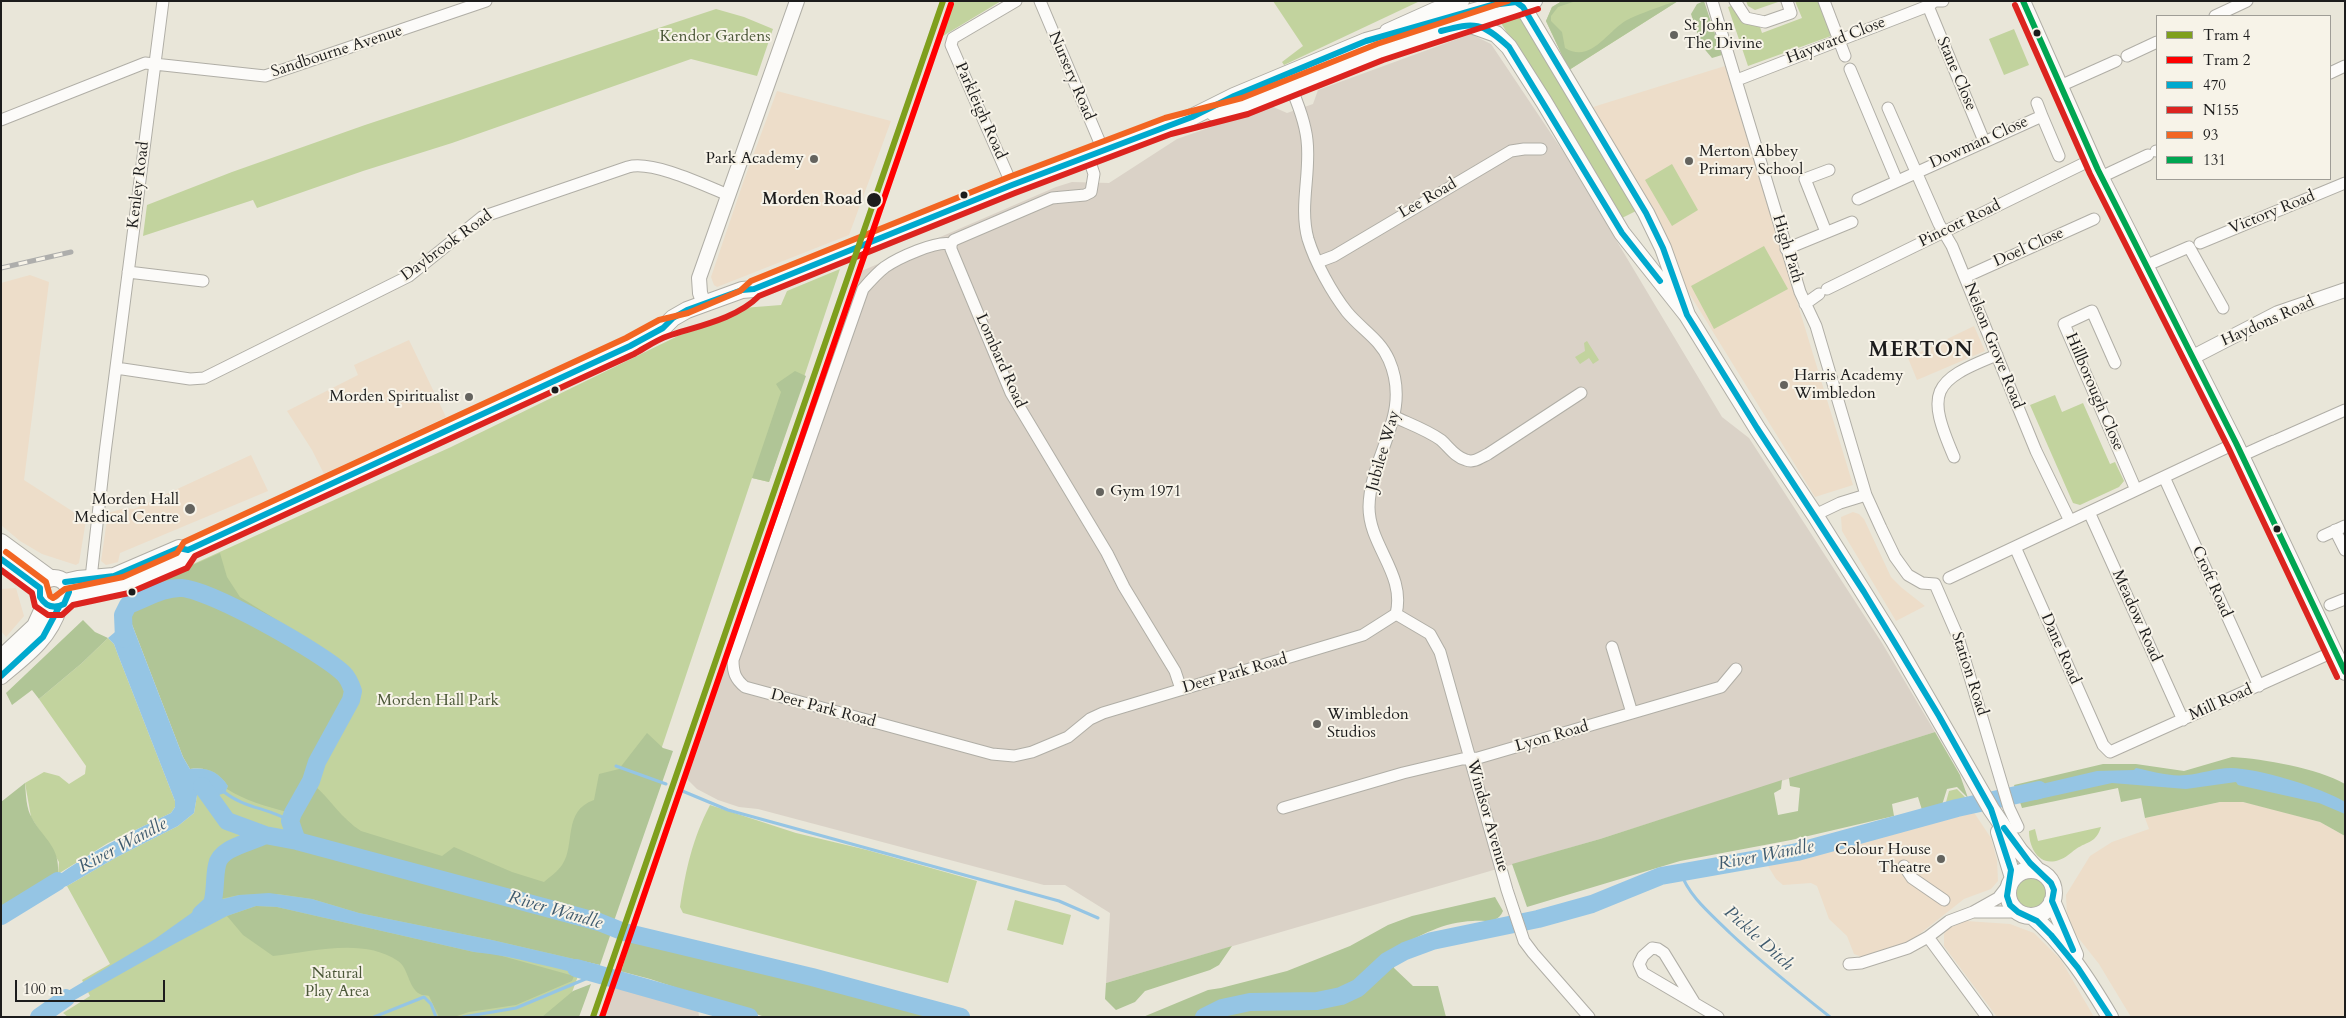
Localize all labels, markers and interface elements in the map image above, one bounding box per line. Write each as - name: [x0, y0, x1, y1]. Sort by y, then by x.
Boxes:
- street label: Hayward Close: [1784, 13, 1888, 69]
- legend: [2156, 15, 2331, 180]
- place label: St John The Divine: [1684, 16, 1763, 54]
- street label: Sandbourne Avenue: [269, 22, 405, 82]
- text: Tram 4: [2203, 25, 2250, 45]
- park label: Kendor Gardens: [659, 27, 771, 47]
- unlabelled marker: [2032, 28, 2042, 38]
- street label: Nursery Road: [1044, 29, 1098, 123]
- marker: St John The Divine: [1668, 29, 1680, 41]
- street label: Stane Close: [1932, 34, 1980, 114]
- text: Tram 2: [2203, 50, 2250, 70]
- street label: Parkleigh Road: [950, 60, 1010, 162]
- text: 470: [2203, 75, 2226, 95]
- text: N155: [2203, 100, 2239, 120]
- street label: Dowman Close: [1927, 113, 2031, 173]
- text: 93: [2203, 125, 2218, 145]
- street label: Kenley Road: [124, 140, 154, 230]
- place label: Merton Abbey Primary School: [1699, 142, 1803, 180]
- place label: Park Academy: [706, 149, 804, 169]
- text: 131: [2203, 150, 2226, 170]
- marker: Park Academy: [808, 153, 820, 165]
- marker: Merton Abbey Primary School: [1683, 155, 1695, 167]
- street label: Lee Road: [1396, 175, 1460, 223]
- street label: Victory Road: [2226, 187, 2318, 239]
- place label: Morden Road: [762, 190, 862, 210]
- unlabelled marker: [959, 190, 969, 200]
- marker: Morden Road: [865, 191, 883, 209]
- street label: Pincott Road: [1916, 196, 2004, 252]
- street label: Daybrook Road: [398, 206, 496, 286]
- street label: High Path: [1768, 213, 1806, 285]
- street label: Doel Close: [1991, 224, 2067, 272]
- street label: Nelson Grove Road: [1959, 280, 2027, 412]
- street label: Haydons Road: [2219, 293, 2317, 351]
- street label: Lombard Road: [971, 311, 1029, 411]
- street label: Hillborough Close: [2061, 330, 2127, 454]
- district label: MERTON: [1868, 338, 1974, 364]
- place label: Harris Academy Wimbledon: [1794, 366, 1903, 404]
- marker: Harris Academy Wimbledon: [1778, 379, 1790, 391]
- unlabelled marker: [550, 385, 560, 395]
- place label: Morden Spiritualist: [329, 387, 459, 407]
- marker: Morden Spiritualist: [463, 391, 475, 403]
- street label: Jubilee Way: [1363, 408, 1405, 494]
- place label: Gym 1971: [1110, 482, 1182, 502]
- marker: Gym 1971: [1094, 486, 1106, 498]
- place label: Morden Hall Medical Centre: [74, 490, 179, 528]
- marker: Morden Hall Medical Centre: [183, 502, 197, 516]
- unlabelled marker: [2272, 524, 2282, 534]
- street label: Croft Road: [2187, 543, 2235, 621]
- street label: Meadow Road: [2107, 567, 2165, 665]
- unlabelled marker: [127, 587, 137, 597]
- street label: Dane Road: [2036, 611, 2084, 687]
- street label: Station Road: [1946, 630, 1992, 718]
- street label: Deer Park Road: [1180, 650, 1290, 698]
- street label: Mill Road: [2186, 681, 2256, 725]
- street label: Deer Park Road: [768, 686, 878, 732]
- park label: Morden Hall Park: [377, 691, 499, 711]
- place label: Wimbledon Studios: [1327, 705, 1409, 743]
- street label: Lyon Road: [1513, 717, 1591, 757]
- marker: Wimbledon Studios: [1311, 718, 1323, 730]
- street label: Windsor Avenue: [1462, 758, 1512, 874]
- water label: River Wandle: [75, 814, 171, 878]
- water label: River Wandle: [1716, 836, 1816, 876]
- place label: Colour House Theatre: [1835, 840, 1931, 878]
- marker: Colour House Theatre: [1935, 853, 1947, 865]
- water label: River Wandle: [505, 887, 605, 935]
- water label: Pickle Ditch: [1719, 902, 1797, 976]
- park label: Natural Play Area: [305, 964, 369, 1002]
- scale bar: [18, 970, 168, 1002]
- text: 100 m: [23, 979, 63, 999]

